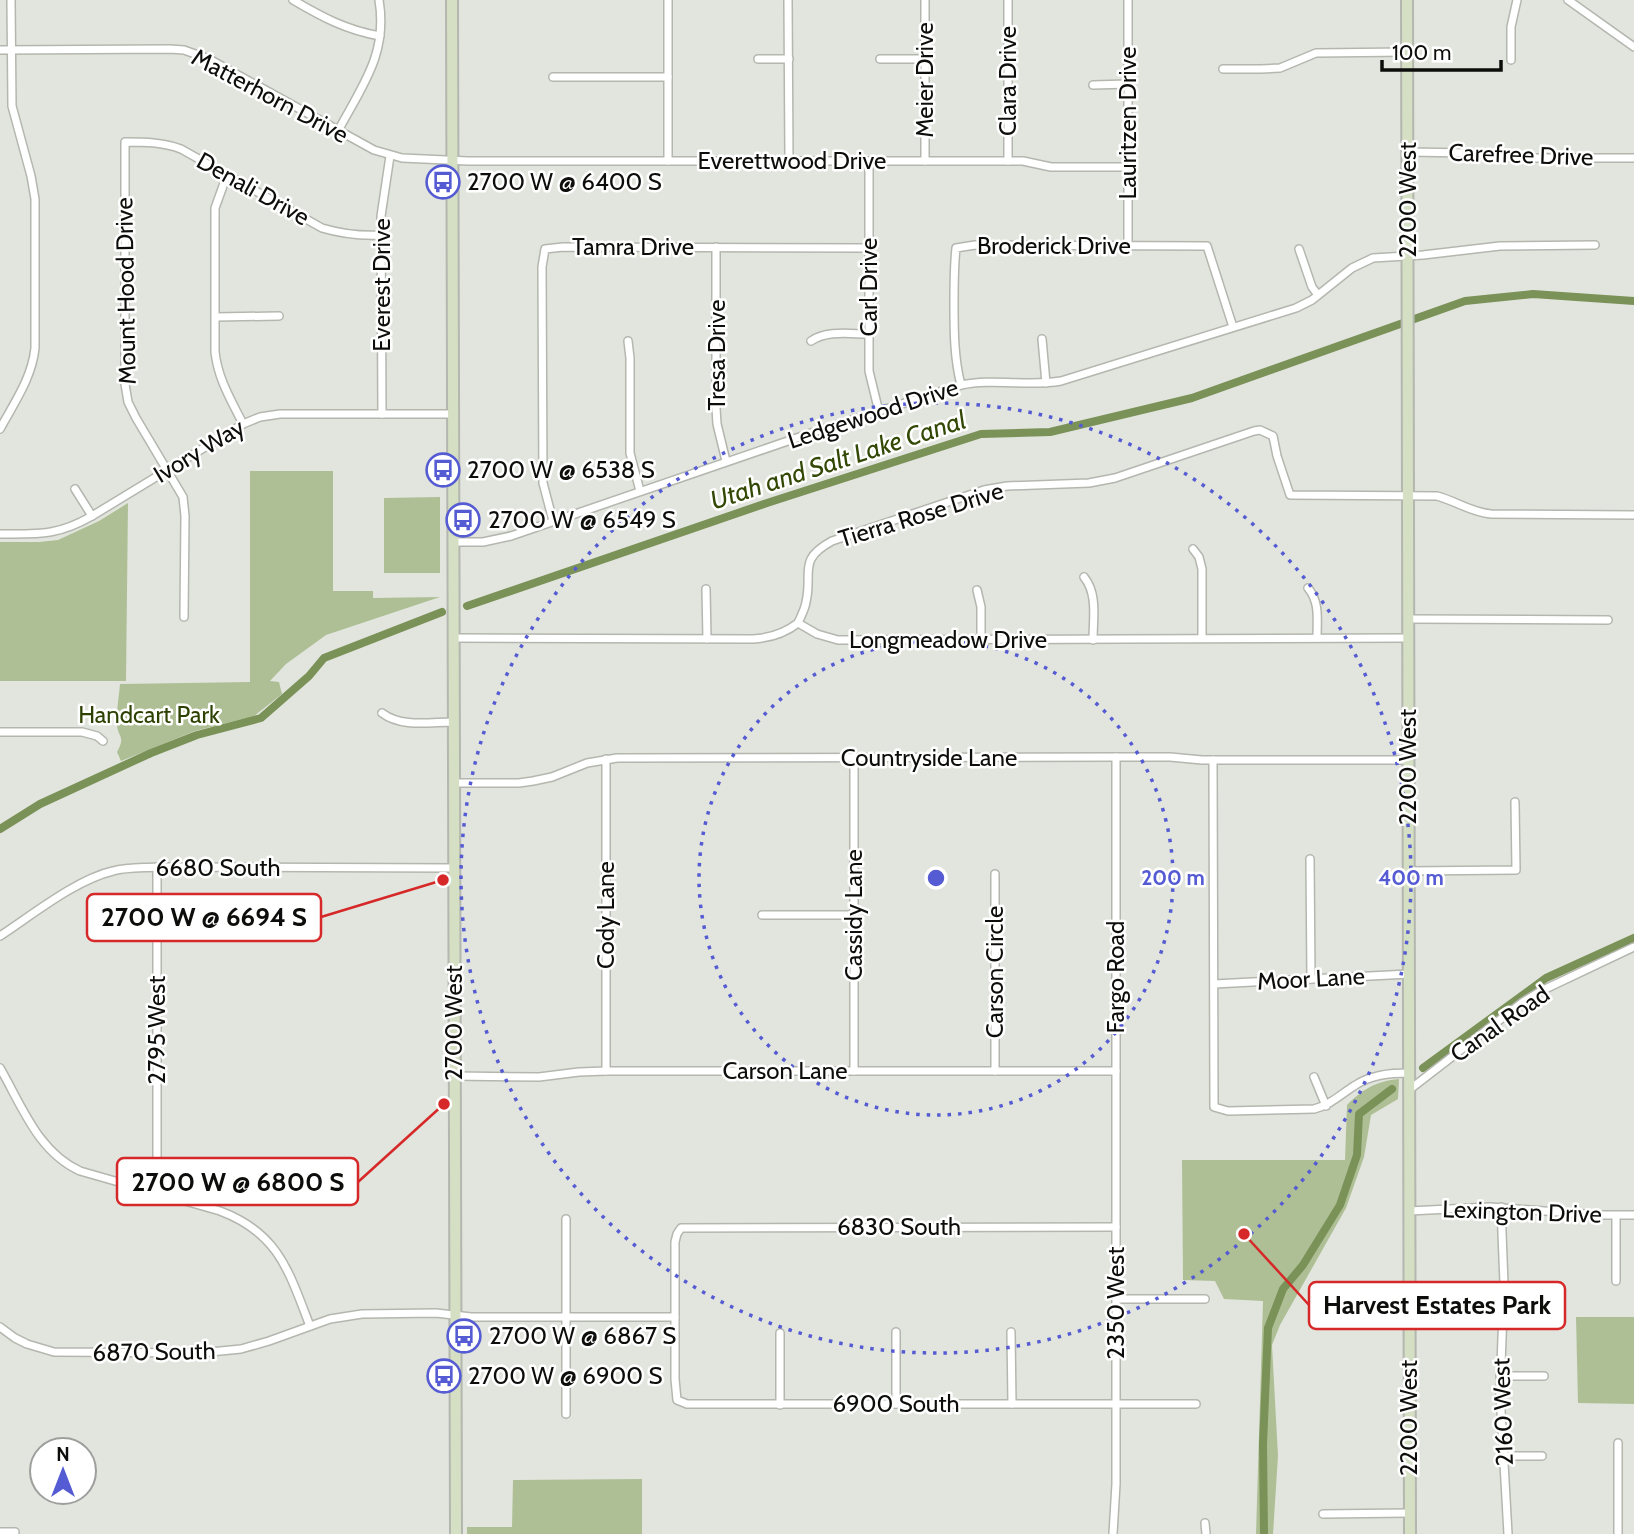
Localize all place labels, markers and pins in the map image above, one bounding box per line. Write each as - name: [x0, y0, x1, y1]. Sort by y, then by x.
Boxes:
- bus stop icon: 2700 W @ 6400 S: [424, 163, 462, 201]
- place label: 2700 W @ 6400 S: [467, 167, 662, 196]
- bus stop icon: 2700 W @ 6538 S: [424, 451, 462, 489]
- place label: 2700 W @ 6538 S: [467, 455, 655, 484]
- bus stop icon: 2700 W @ 6549 S: [444, 501, 482, 539]
- place label: 2700 W @ 6549 S: [488, 505, 676, 534]
- centre of rings: [924, 866, 948, 890]
- callout: 2700 W @ 6694 S: [87, 894, 321, 941]
- callout: 2700 W @ 6800 S: [117, 1158, 358, 1205]
- callout: Harvest Estates Park: [1309, 1282, 1565, 1329]
- bus stop icon: 2700 W @ 6867 S: [445, 1317, 483, 1355]
- place label: 2700 W @ 6867 S: [489, 1321, 676, 1350]
- bus stop icon: 2700 W @ 6900 S: [425, 1357, 463, 1395]
- place label: 2700 W @ 6900 S: [468, 1361, 662, 1390]

